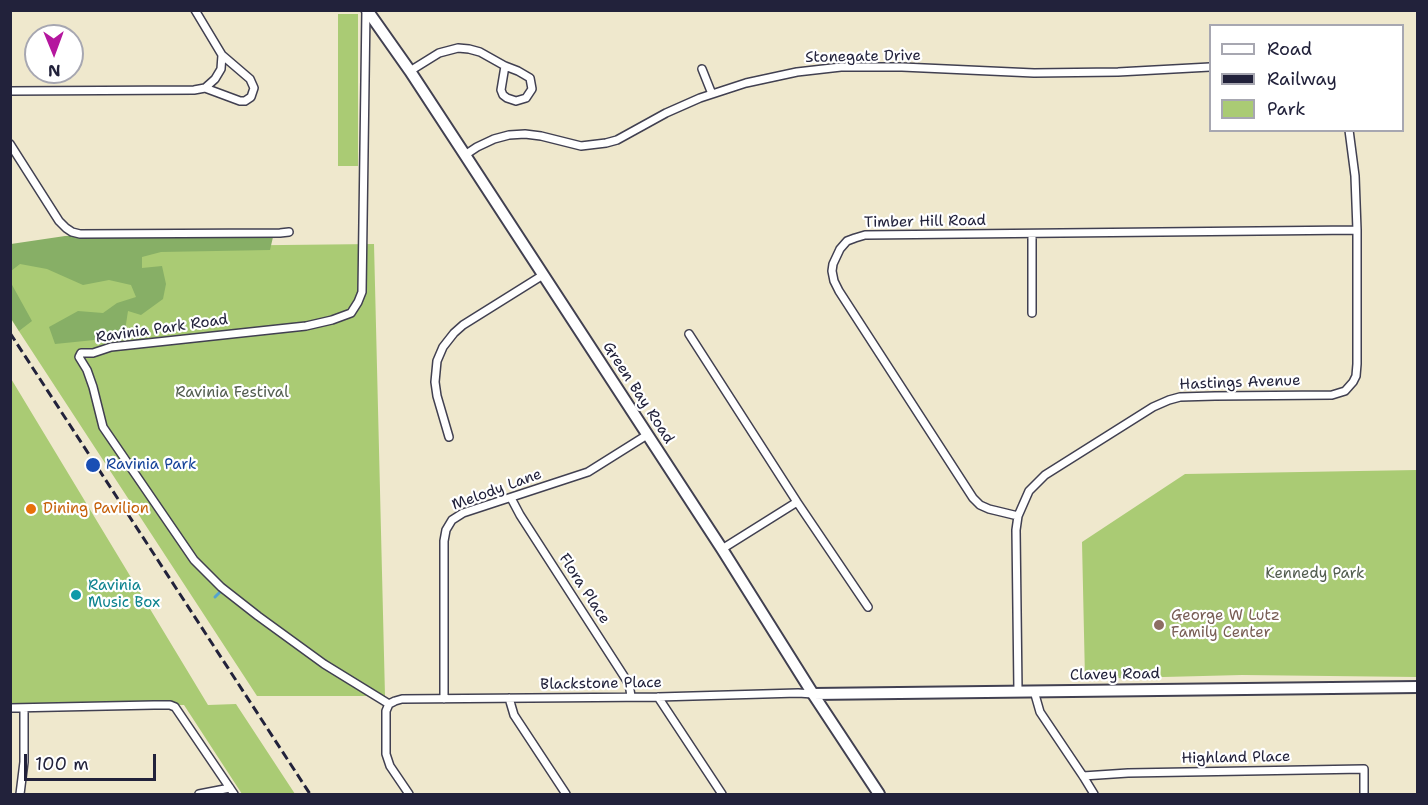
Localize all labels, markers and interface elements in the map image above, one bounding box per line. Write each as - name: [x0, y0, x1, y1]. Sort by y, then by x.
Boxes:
- north arrow: [24, 24, 84, 84]
- legend: [1209, 24, 1404, 132]
- text: Road: [1267, 37, 1312, 61]
- street label: Stonegate Drive: [805, 47, 921, 67]
- text: N: [48, 60, 61, 81]
- text: Railway: [1267, 67, 1337, 91]
- text: Park: [1267, 97, 1306, 121]
- street label: Timber Hill Road: [864, 212, 986, 232]
- street label: Ravinia Park Road: [95, 311, 229, 347]
- street label: Green Bay Road: [598, 339, 678, 447]
- street label: Hastings Avenue: [1179, 372, 1301, 394]
- park label: Ravinia Festival: [175, 384, 289, 402]
- marker: Ravinia Park: [84, 456, 102, 474]
- place label: Ravinia Park: [106, 456, 197, 474]
- street label: Melody Lane: [450, 465, 544, 515]
- place label: Dining Pavilion: [43, 500, 149, 518]
- marker: Dining Pavilion: [24, 502, 38, 516]
- street label: Flora Place: [555, 550, 613, 628]
- park label: Kennedy Park: [1265, 565, 1365, 583]
- place label: Ravinia Music Box: [88, 577, 160, 612]
- marker: Ravinia Music Box: [69, 588, 83, 602]
- place label: George W Lutz Family Center: [1171, 607, 1280, 642]
- marker: George W Lutz Family Center: [1152, 618, 1166, 632]
- street label: Clavey Road: [1070, 665, 1160, 685]
- street label: Blackstone Place: [540, 674, 662, 694]
- scale bar: [27, 742, 159, 780]
- street label: Highland Place: [1181, 748, 1291, 768]
- text: 100 m: [35, 752, 89, 776]

